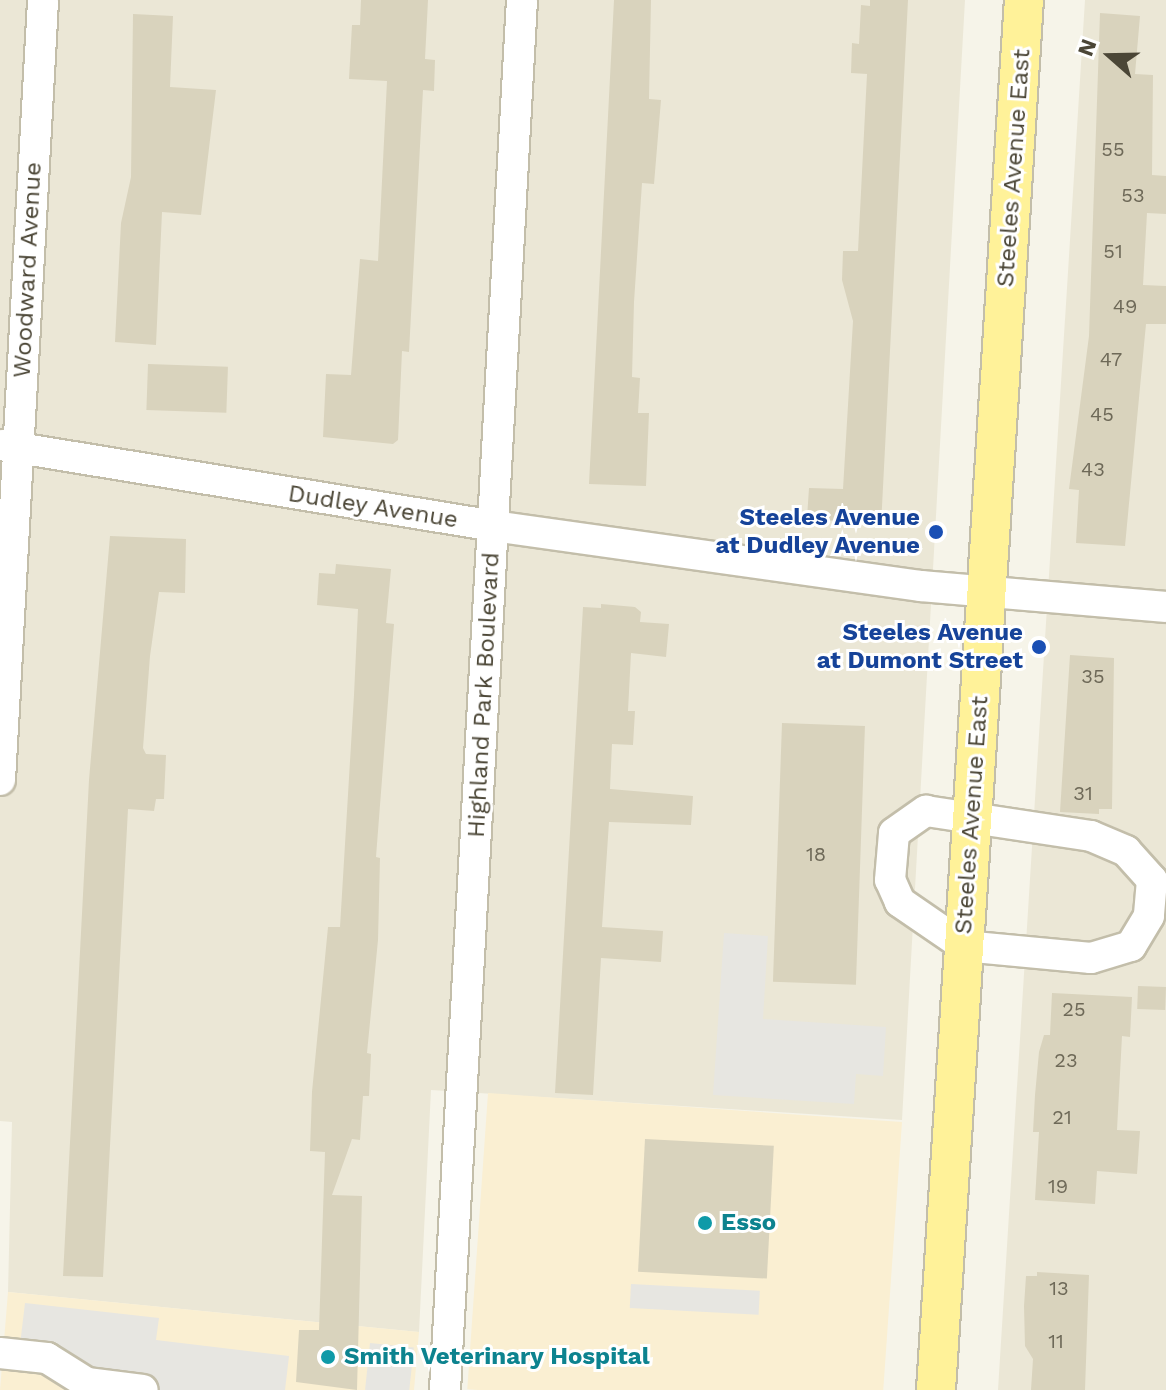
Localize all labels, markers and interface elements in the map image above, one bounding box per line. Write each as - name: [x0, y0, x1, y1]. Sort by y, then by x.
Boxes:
- north arrow: [1070, 16, 1150, 96]
- text: N: [1072, 36, 1102, 60]
- street label: Steeles Avenue East: [991, 47, 1037, 289]
- house number: 55: [1101, 137, 1125, 161]
- street label: Woodward Avenue: [8, 161, 48, 379]
- house number: 53: [1121, 183, 1145, 207]
- house number: 51: [1103, 239, 1123, 263]
- house number: 49: [1113, 294, 1137, 318]
- house number: 47: [1100, 347, 1122, 371]
- house number: 45: [1090, 402, 1114, 426]
- house number: 43: [1081, 457, 1105, 481]
- street label: Dudley Avenue: [285, 479, 461, 535]
- place label: Steeles Avenue at Dudley Avenue: [715, 504, 920, 560]
- marker: Steeles Avenue at Dudley Avenue: [927, 523, 945, 541]
- street label: Highland Park Boulevard: [462, 551, 506, 839]
- place label: Steeles Avenue at Dumont Street: [817, 619, 1023, 675]
- marker: Steeles Avenue at Dumont Street: [1030, 638, 1048, 656]
- house number: 35: [1081, 664, 1105, 688]
- street label: Steeles Avenue East: [949, 694, 995, 936]
- house number: 31: [1073, 781, 1093, 805]
- house number: 18: [806, 842, 826, 866]
- house number: 25: [1062, 997, 1086, 1021]
- house number: 23: [1054, 1048, 1078, 1072]
- house number: 21: [1052, 1105, 1072, 1129]
- house number: 19: [1048, 1174, 1068, 1198]
- place label: Esso: [721, 1209, 776, 1237]
- marker: Esso: [696, 1214, 714, 1232]
- house number: 13: [1049, 1276, 1069, 1300]
- house number: 11: [1048, 1329, 1064, 1353]
- place label: Smith Veterinary Hospital: [344, 1343, 651, 1371]
- marker: Smith Veterinary Hospital: [319, 1348, 337, 1366]

